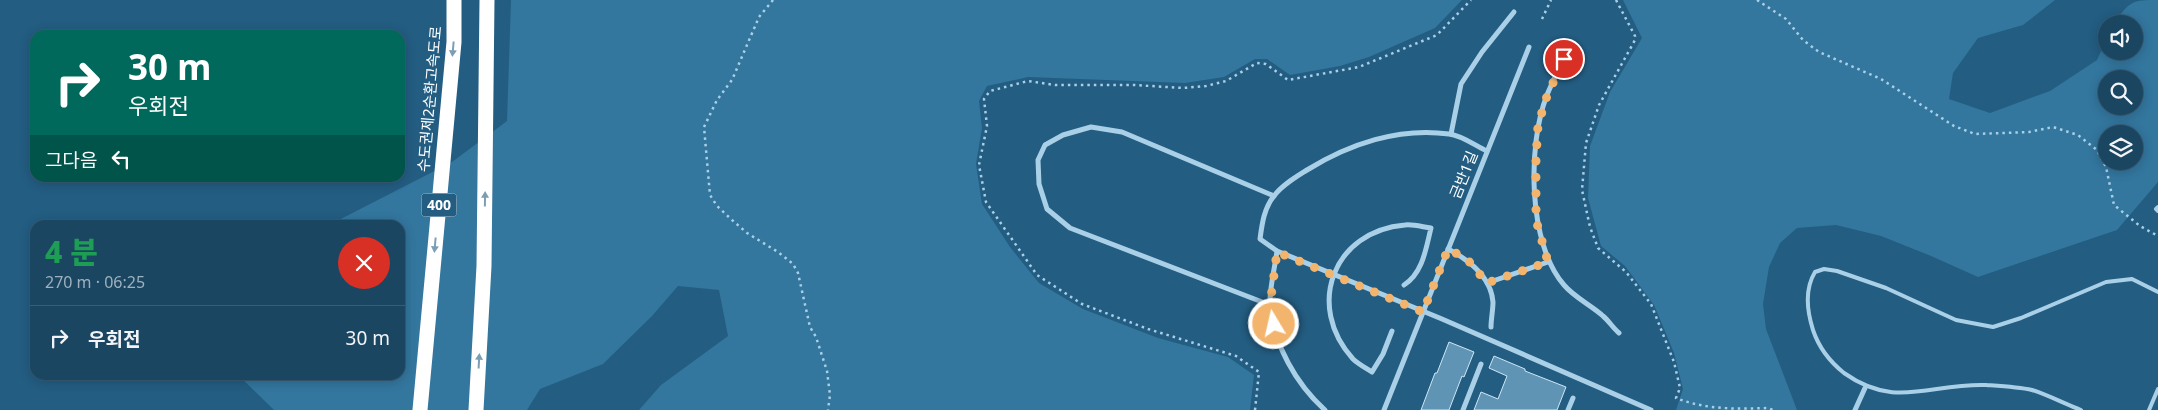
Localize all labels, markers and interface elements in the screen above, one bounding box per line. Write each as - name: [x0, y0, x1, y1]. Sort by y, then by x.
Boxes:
- map controls: [2098, 15, 2143, 170]
- button: sound: [2098, 15, 2143, 60]
- street label: 수도권제2순환고속도로: [413, 25, 445, 173]
- pin: [1543, 38, 1585, 80]
- one-way arrow: [449, 41, 457, 57]
- text: 30 m: [128, 43, 211, 90]
- icon: arrive: [1550, 45, 1578, 73]
- icon: right: [45, 50, 110, 115]
- button: search: [2098, 70, 2143, 115]
- text: 우회전: [128, 90, 189, 120]
- button: layers: [2098, 125, 2143, 170]
- icon: left: [107, 145, 135, 173]
- text: 그다음: [45, 147, 97, 173]
- street label: 금반1길: [1444, 148, 1482, 202]
- one-way arrow: [481, 191, 489, 207]
- road number: 400: [422, 194, 456, 216]
- text: 4 분: [45, 231, 98, 272]
- button: close: [338, 237, 390, 289]
- one-way arrow: [431, 238, 439, 254]
- text: 270 m · 06:25: [45, 271, 145, 293]
- position arrow: [1247, 297, 1299, 349]
- icon: right: [45, 324, 73, 352]
- text: 30 m: [346, 325, 390, 351]
- text: 우회전: [88, 326, 140, 352]
- one-way arrow: [475, 353, 483, 369]

